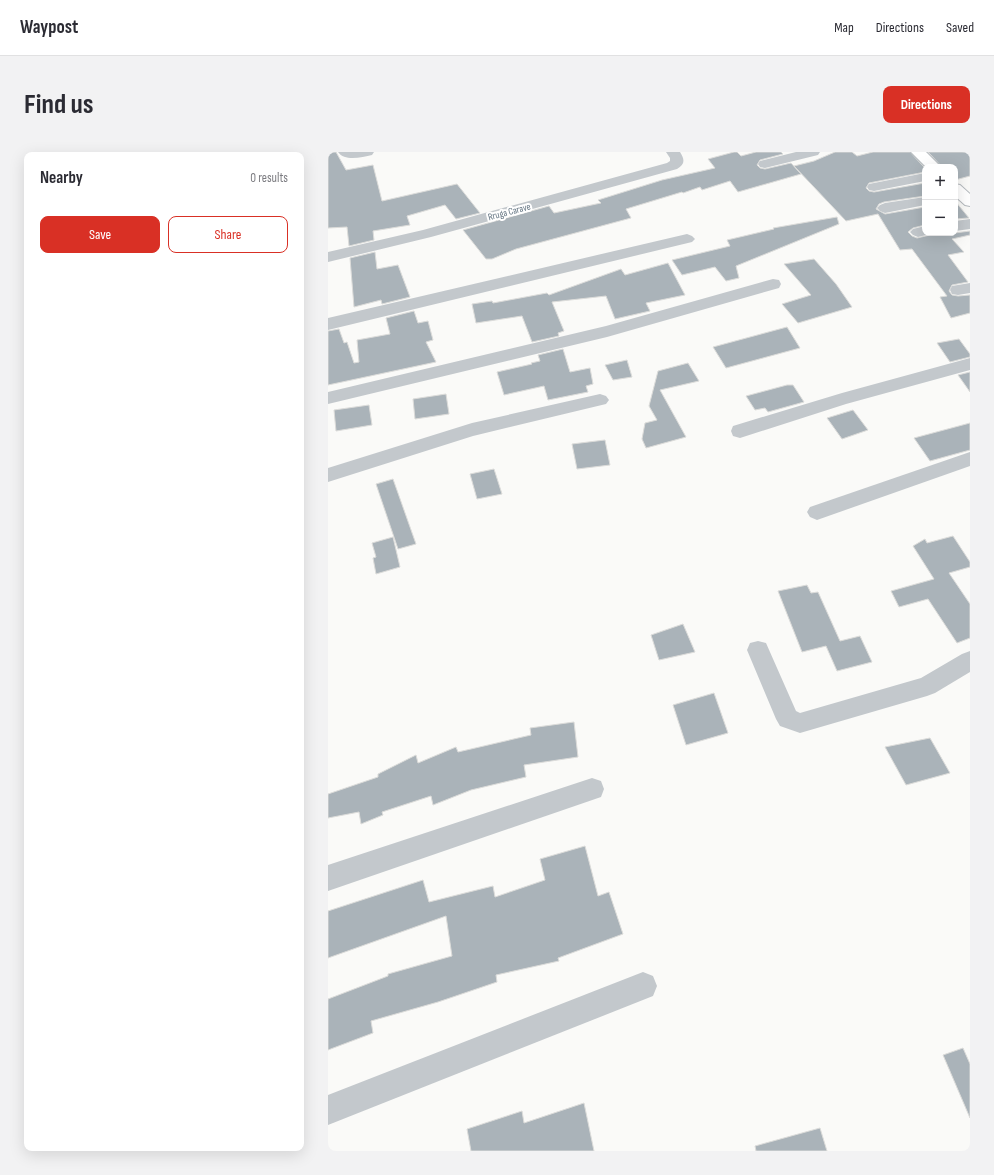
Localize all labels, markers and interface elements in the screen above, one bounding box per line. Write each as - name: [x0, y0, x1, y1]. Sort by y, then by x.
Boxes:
- text: Waypost: [20, 16, 78, 39]
- text: Map: [834, 19, 854, 36]
- text: Directions: [876, 19, 924, 36]
- text: Saved: [946, 19, 974, 36]
- button: Directions: [883, 86, 970, 123]
- text: Find us: [24, 88, 93, 121]
- map controls: [922, 164, 958, 236]
- button: +: [922, 164, 958, 200]
- text: Nearby: [40, 168, 83, 188]
- text: 0 results: [250, 170, 288, 186]
- button: −: [922, 200, 958, 236]
- street label: Rruga Carave: [487, 201, 532, 223]
- button: Save: [40, 216, 160, 253]
- button: Share: [168, 216, 288, 253]

